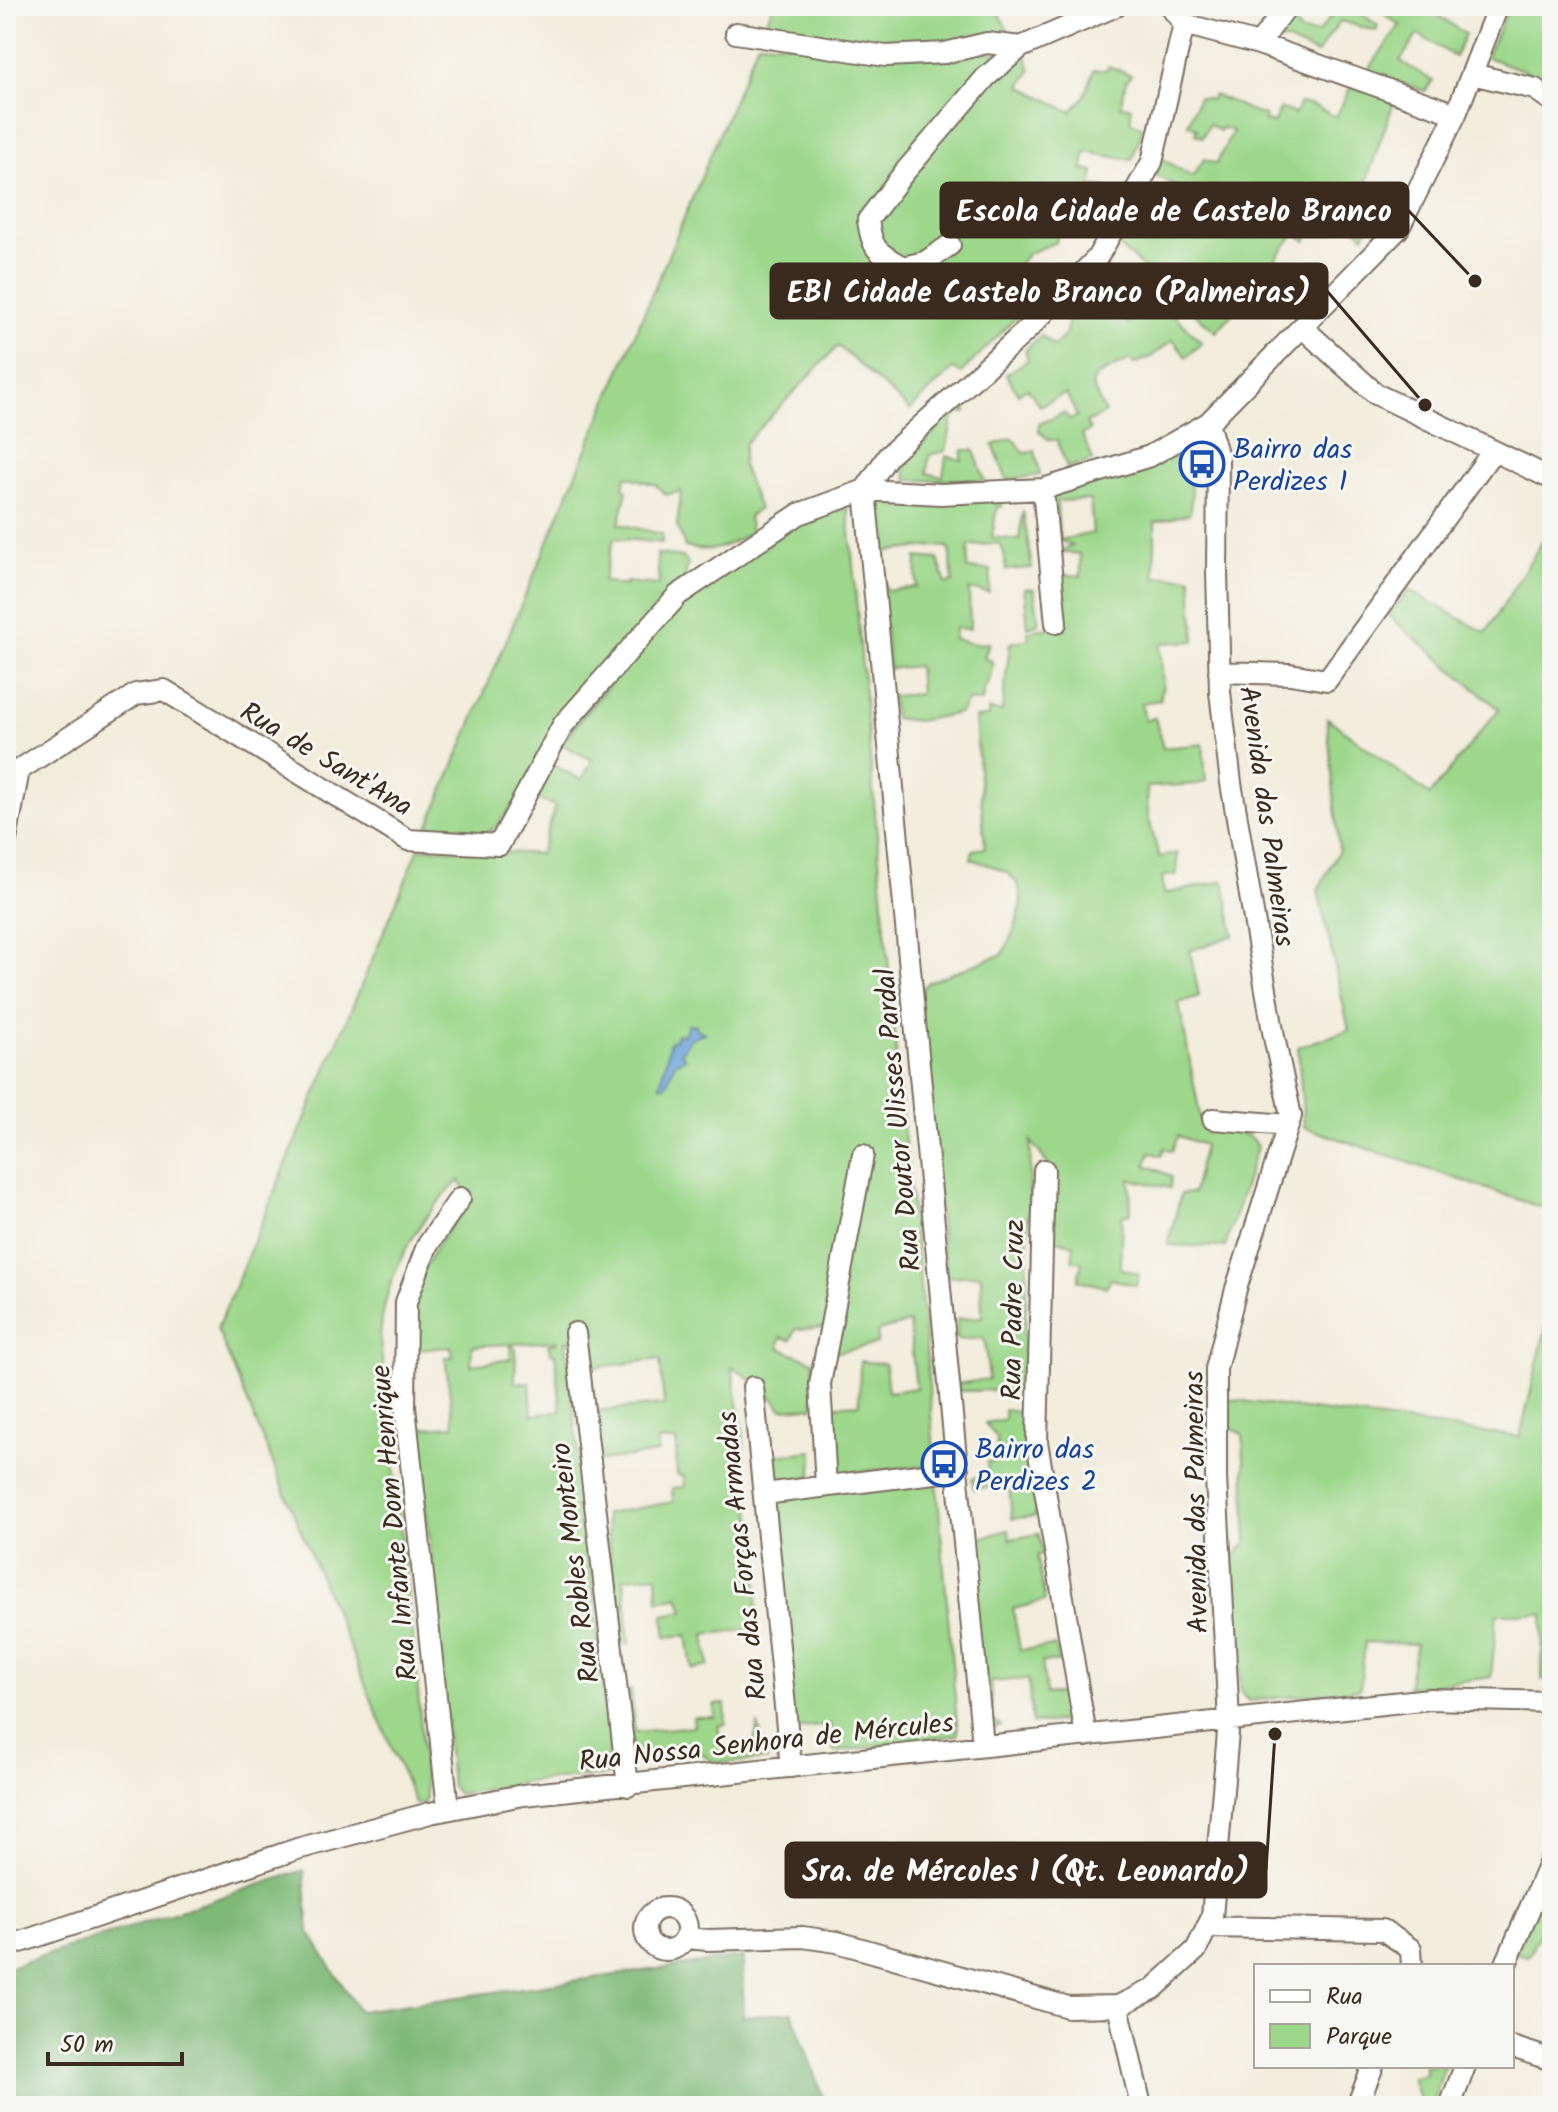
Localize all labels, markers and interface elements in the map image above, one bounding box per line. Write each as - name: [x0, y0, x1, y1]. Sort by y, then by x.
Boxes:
- callout: Escola Cidade de Castelo Branco: [941, 183, 1408, 237]
- text: Escola Cidade de Castelo Branco: [956, 189, 1392, 237]
- callout: EBI Cidade Castelo Branco (Palmeiras): [771, 264, 1327, 318]
- text: EBI Cidade Castelo Branco (Palmeiras): [787, 270, 1311, 318]
- place label: Bairro das Perdizes 1: [1233, 428, 1352, 505]
- bus stop icon: Bairro das Perdizes 1: [1178, 440, 1226, 488]
- street label: Avenida das Palmeiras: [1225, 683, 1306, 950]
- street label: Rua de Sant'Ana: [231, 691, 421, 830]
- street label: Rua Doutor Ulisses Pardal: [864, 966, 935, 1273]
- street label: Rua Padre Cruz: [990, 1219, 1039, 1401]
- street label: Rua Infante Dom Henrique: [359, 1363, 432, 1683]
- street label: Avenida das Palmeiras: [1173, 1370, 1222, 1634]
- street label: Rua das Forças Armadas: [706, 1409, 781, 1703]
- place label: Bairro das Perdizes 2: [975, 1428, 1097, 1505]
- street label: Rua Robles Monteiro: [539, 1440, 614, 1686]
- bus stop icon: Bairro das Perdizes 2: [920, 1440, 968, 1488]
- street label: Rua Nossa Senhora de Mércules: [577, 1701, 956, 1786]
- callout: Sra. de Mércoles 1 (Qt. Leonardo): [786, 1843, 1266, 1897]
- text: Sra. de Mércoles 1 (Qt. Leonardo): [802, 1849, 1250, 1897]
- legend: [1254, 1964, 1514, 2068]
- text: Rua: [1326, 1978, 1363, 2017]
- scale bar: [48, 2016, 182, 2066]
- text: Parque: [1326, 2018, 1392, 2057]
- text: 50 m: [60, 2026, 114, 2065]

